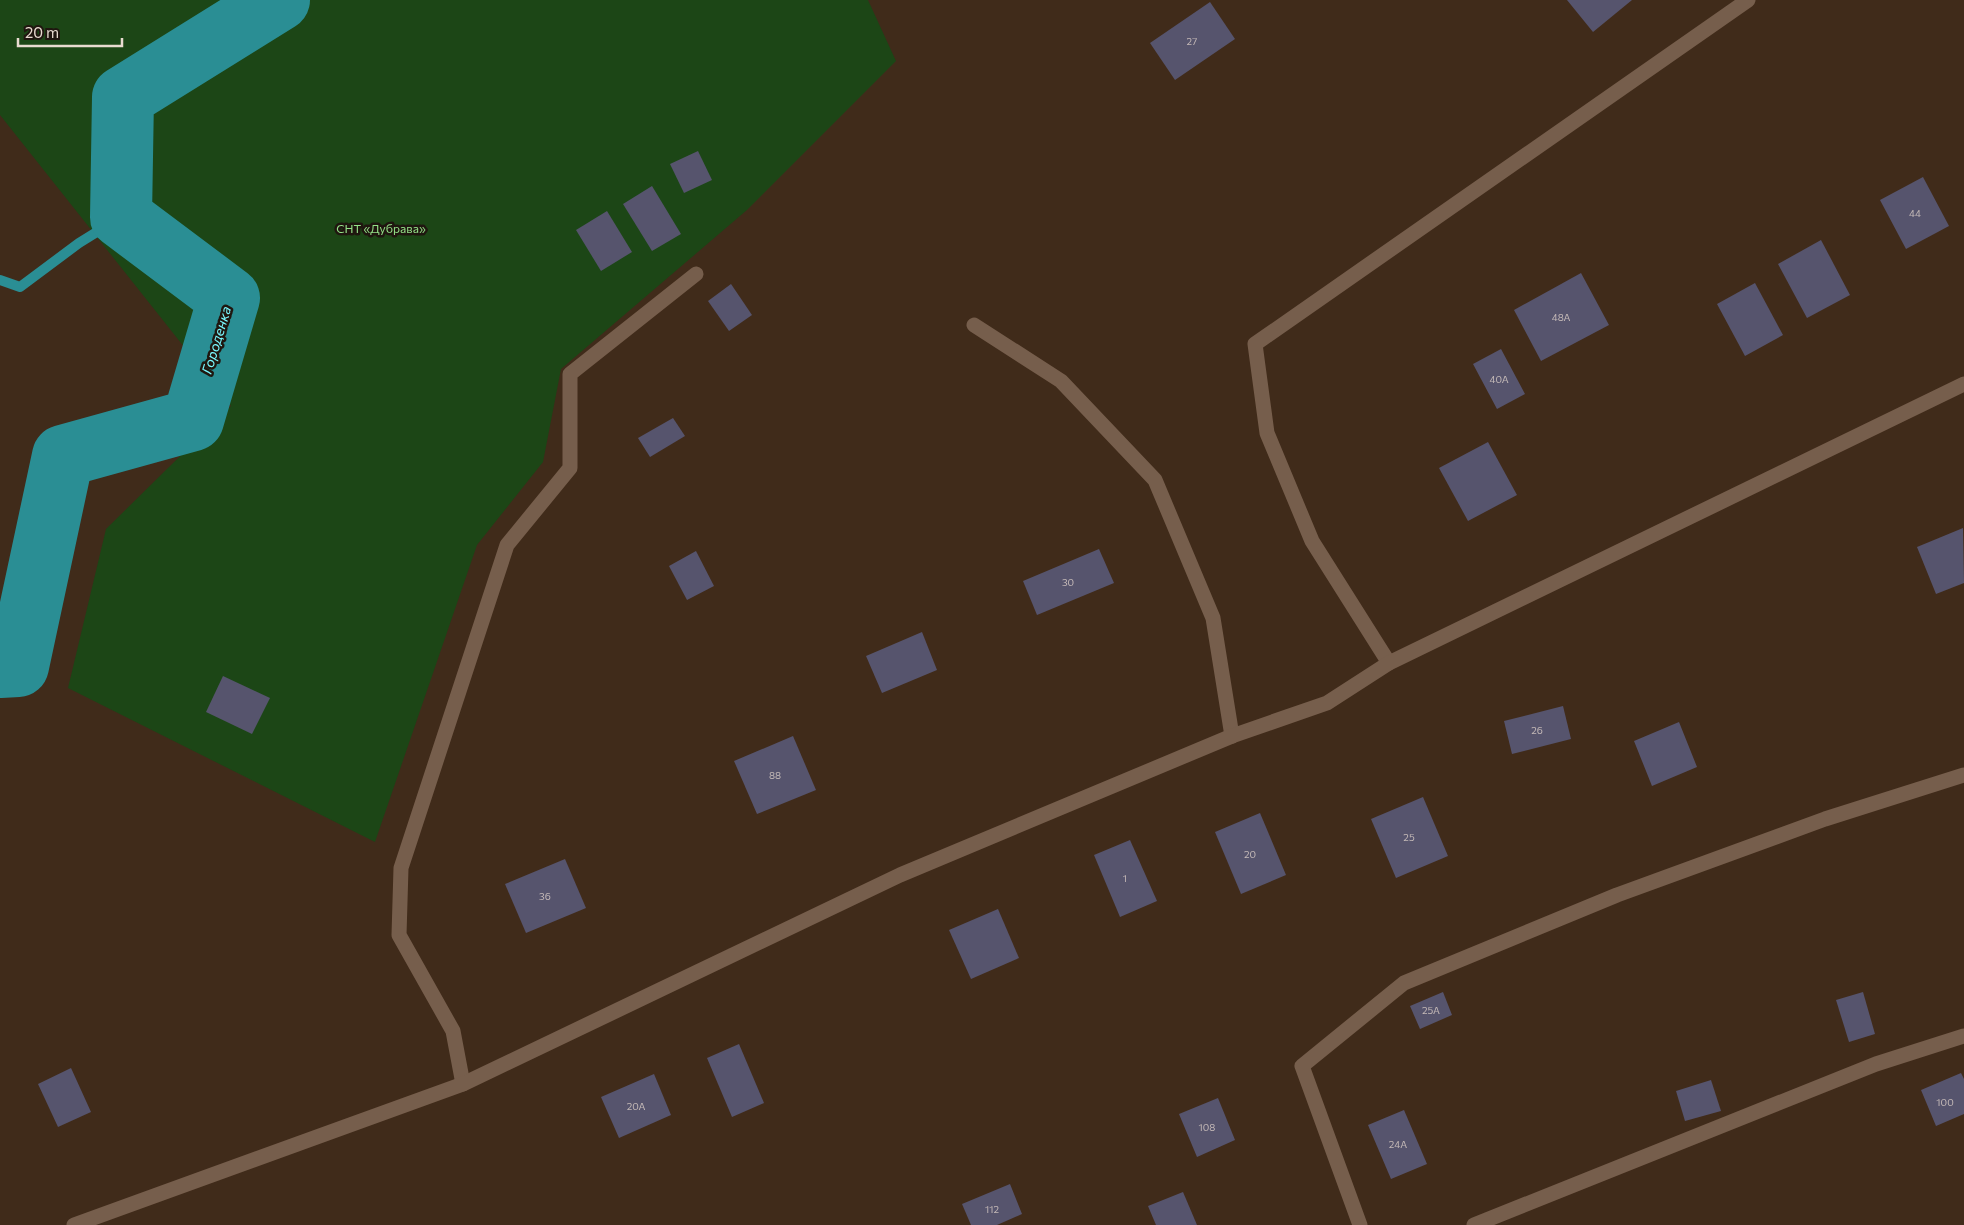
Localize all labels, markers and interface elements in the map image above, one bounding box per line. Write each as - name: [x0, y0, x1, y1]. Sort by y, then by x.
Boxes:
- scale bar: [18, 15, 121, 47]
- text: 20 m: [25, 23, 59, 41]
- house number: 27: [1187, 35, 1197, 47]
- house number: 44: [1909, 207, 1921, 219]
- park label: СНТ «Дубрава»: [336, 221, 426, 235]
- water label: Городенка: [198, 304, 234, 376]
- house number: 48А: [1552, 311, 1570, 323]
- house number: 40А: [1489, 373, 1509, 385]
- house number: 30: [1062, 576, 1074, 588]
- house number: 26: [1531, 724, 1543, 736]
- house number: 88: [769, 769, 781, 781]
- house number: 25: [1403, 831, 1415, 843]
- house number: 20: [1244, 848, 1256, 860]
- house number: 1: [1123, 872, 1127, 884]
- house number: 36: [539, 890, 551, 902]
- house number: 25А: [1422, 1004, 1440, 1016]
- house number: 100: [1936, 1096, 1954, 1108]
- house number: 20А: [627, 1100, 645, 1112]
- house number: 108: [1199, 1121, 1215, 1133]
- house number: 24А: [1389, 1138, 1407, 1150]
- house number: 112: [985, 1203, 999, 1215]

